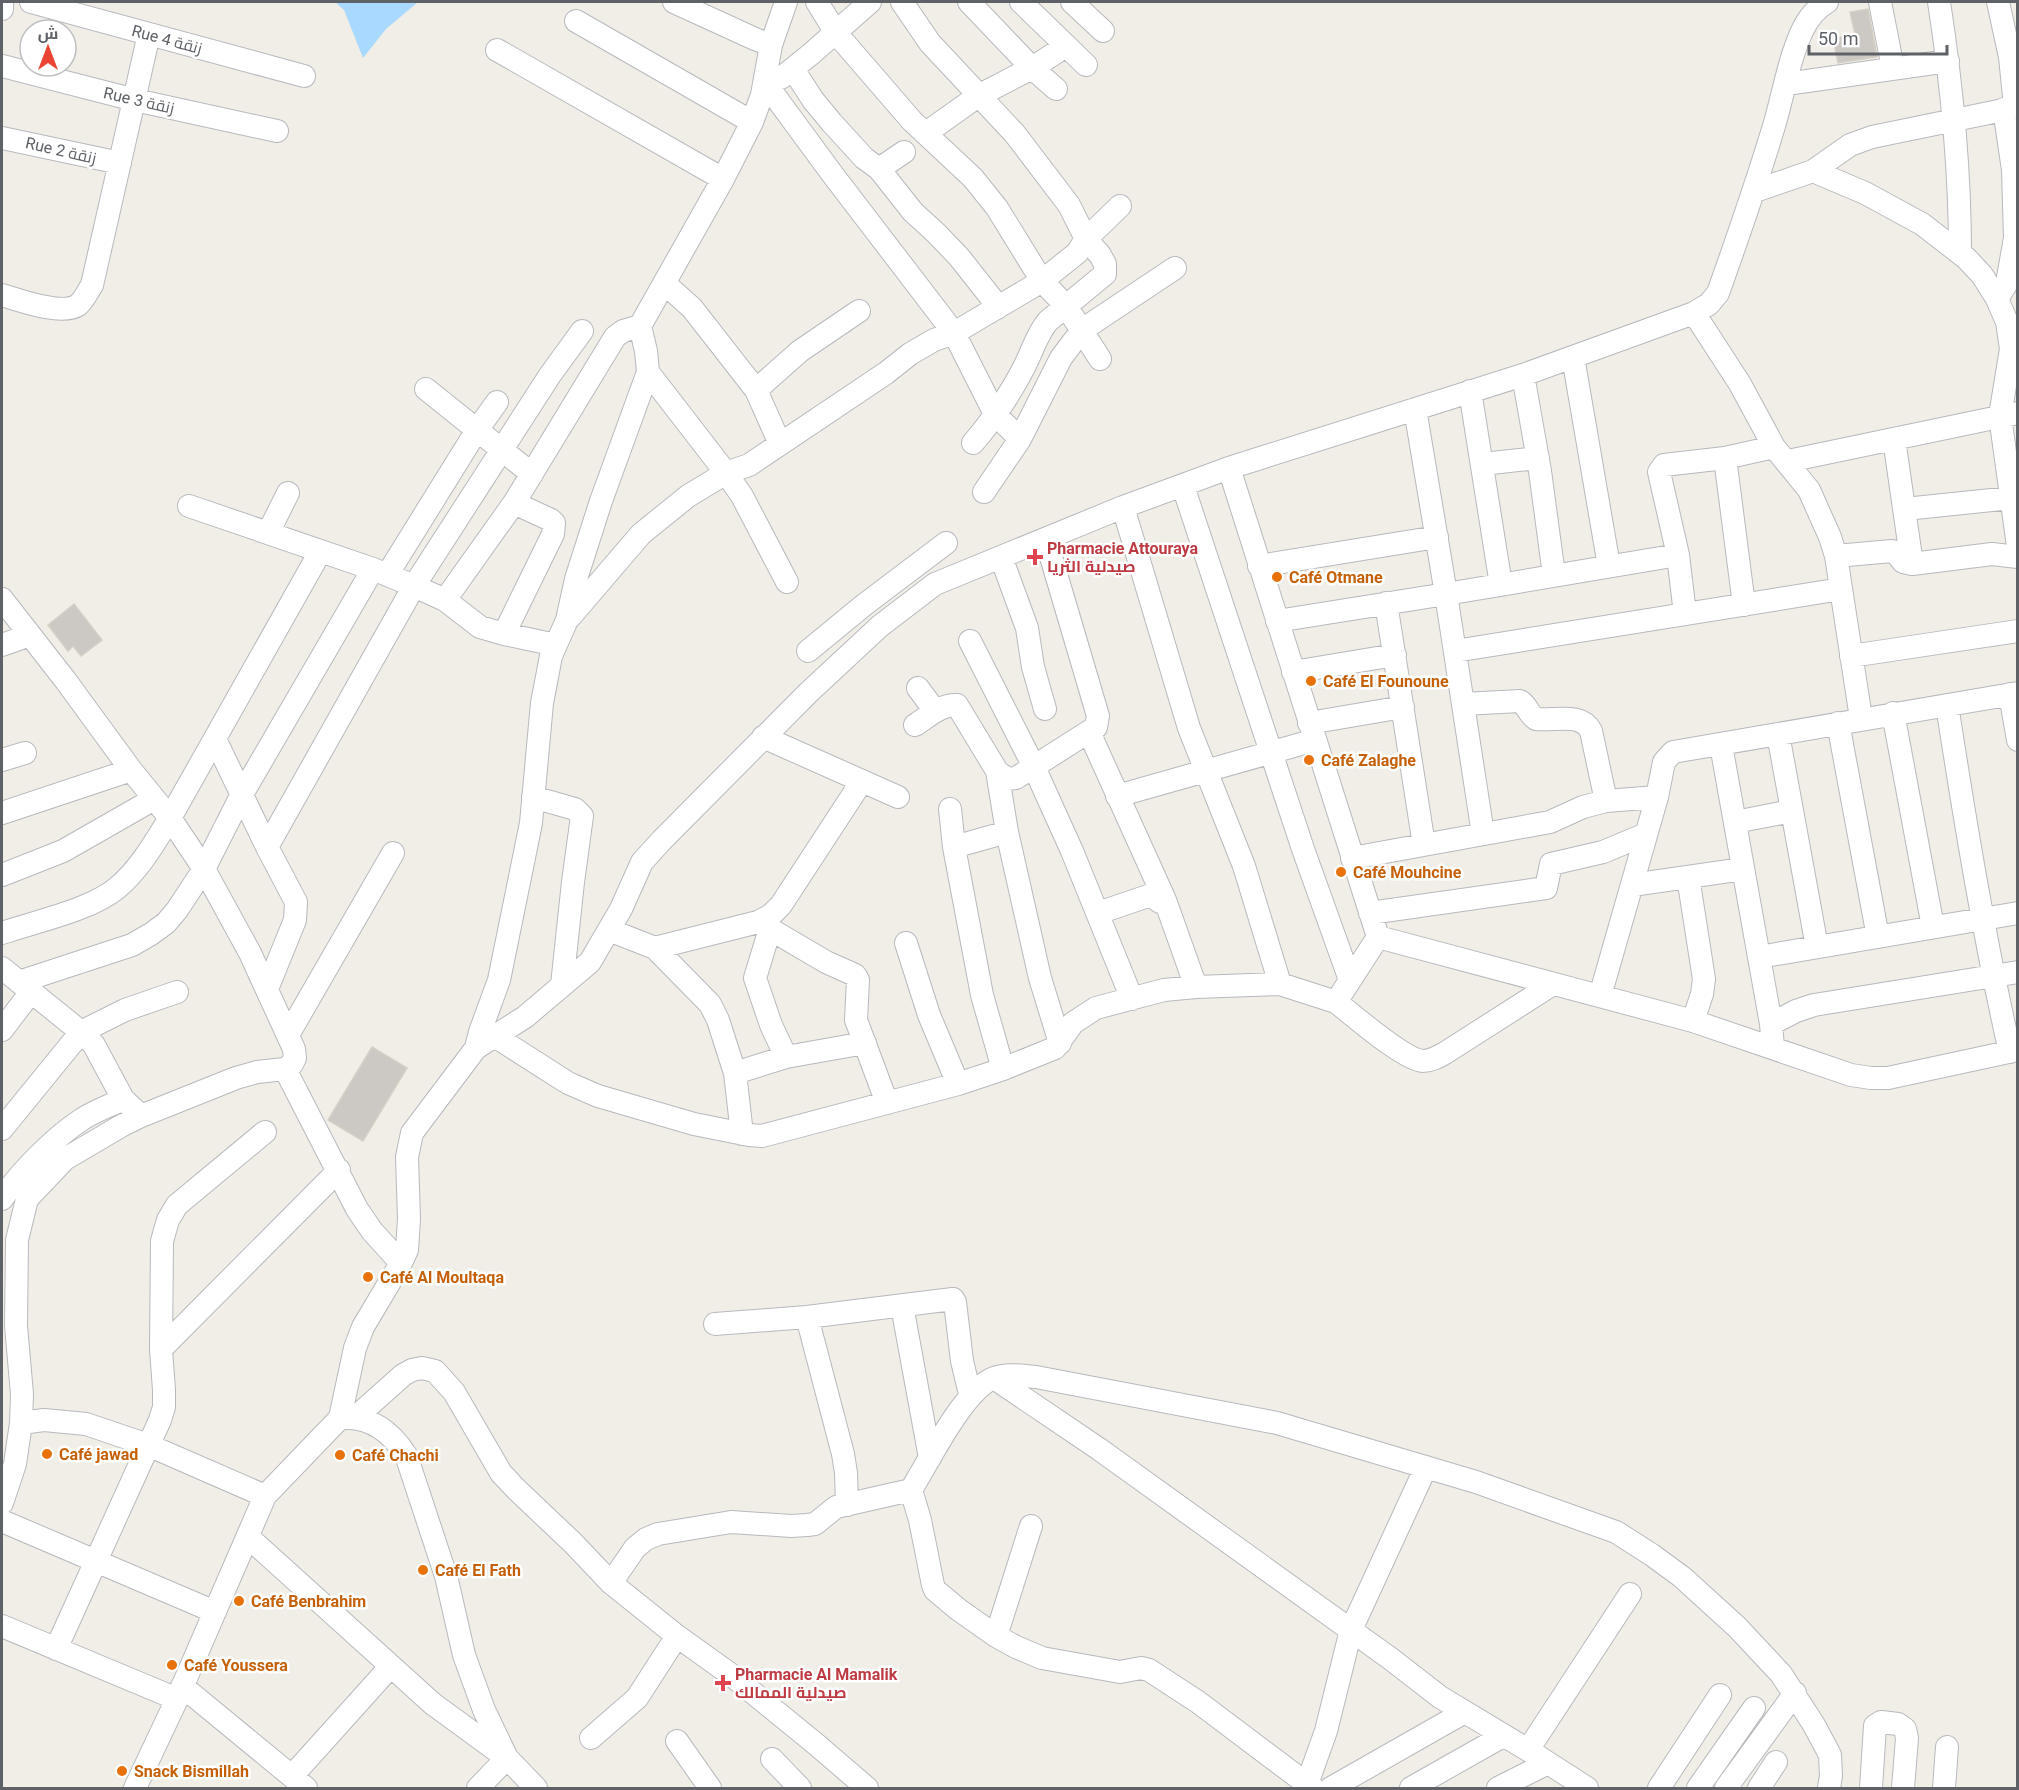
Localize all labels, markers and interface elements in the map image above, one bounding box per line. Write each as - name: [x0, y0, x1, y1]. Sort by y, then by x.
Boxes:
- north arrow: [18, 18, 78, 78]
- scale bar: [1809, 18, 1947, 56]
- street label: Rue 4 زنقة: [130, 21, 204, 58]
- text: ش: [38, 24, 58, 43]
- text: 50 m: [1818, 28, 1858, 49]
- street label: Rue 3 زنقة: [102, 83, 176, 118]
- street label: Rue 2 زنقة: [24, 133, 98, 168]
- place label: Pharmacie Attouraya صيدلية الثريا: [1047, 539, 1199, 576]
- marker: Pharmacie Attouraya صيدلية الثريا: [1028, 550, 1042, 564]
- place label: Café Otmane: [1289, 568, 1383, 587]
- marker: Café Otmane: [1270, 570, 1284, 584]
- place label: Café El Founoune: [1323, 672, 1449, 691]
- marker: Café El Founoune: [1304, 674, 1318, 688]
- place label: Café Zalaghe: [1321, 751, 1416, 770]
- marker: Café Zalaghe: [1302, 753, 1316, 767]
- place label: Café Mouhcine: [1353, 863, 1462, 882]
- marker: Café Mouhcine: [1334, 865, 1348, 879]
- place label: Café Al Moultaqa: [380, 1268, 504, 1287]
- marker: Café Al Moultaqa: [361, 1270, 375, 1284]
- place label: Café jawad: [59, 1445, 138, 1464]
- place label: Café Chachi: [352, 1446, 439, 1465]
- marker: Café jawad: [40, 1447, 54, 1461]
- marker: Café Chachi: [333, 1448, 347, 1462]
- place label: Café El Fath: [435, 1561, 521, 1580]
- marker: Café El Fath: [416, 1563, 430, 1577]
- place label: Café Benbrahim: [251, 1592, 366, 1611]
- marker: Café Benbrahim: [232, 1594, 246, 1608]
- place label: Café Youssera: [184, 1656, 288, 1675]
- marker: Café Youssera: [165, 1658, 179, 1672]
- place label: Pharmacie Al Mamalik صيدلية الممالك: [735, 1665, 898, 1702]
- marker: Pharmacie Al Mamalik صيدلية الممالك: [716, 1676, 730, 1690]
- place label: Snack Bismillah: [134, 1762, 249, 1781]
- marker: Snack Bismillah: [115, 1764, 129, 1778]

